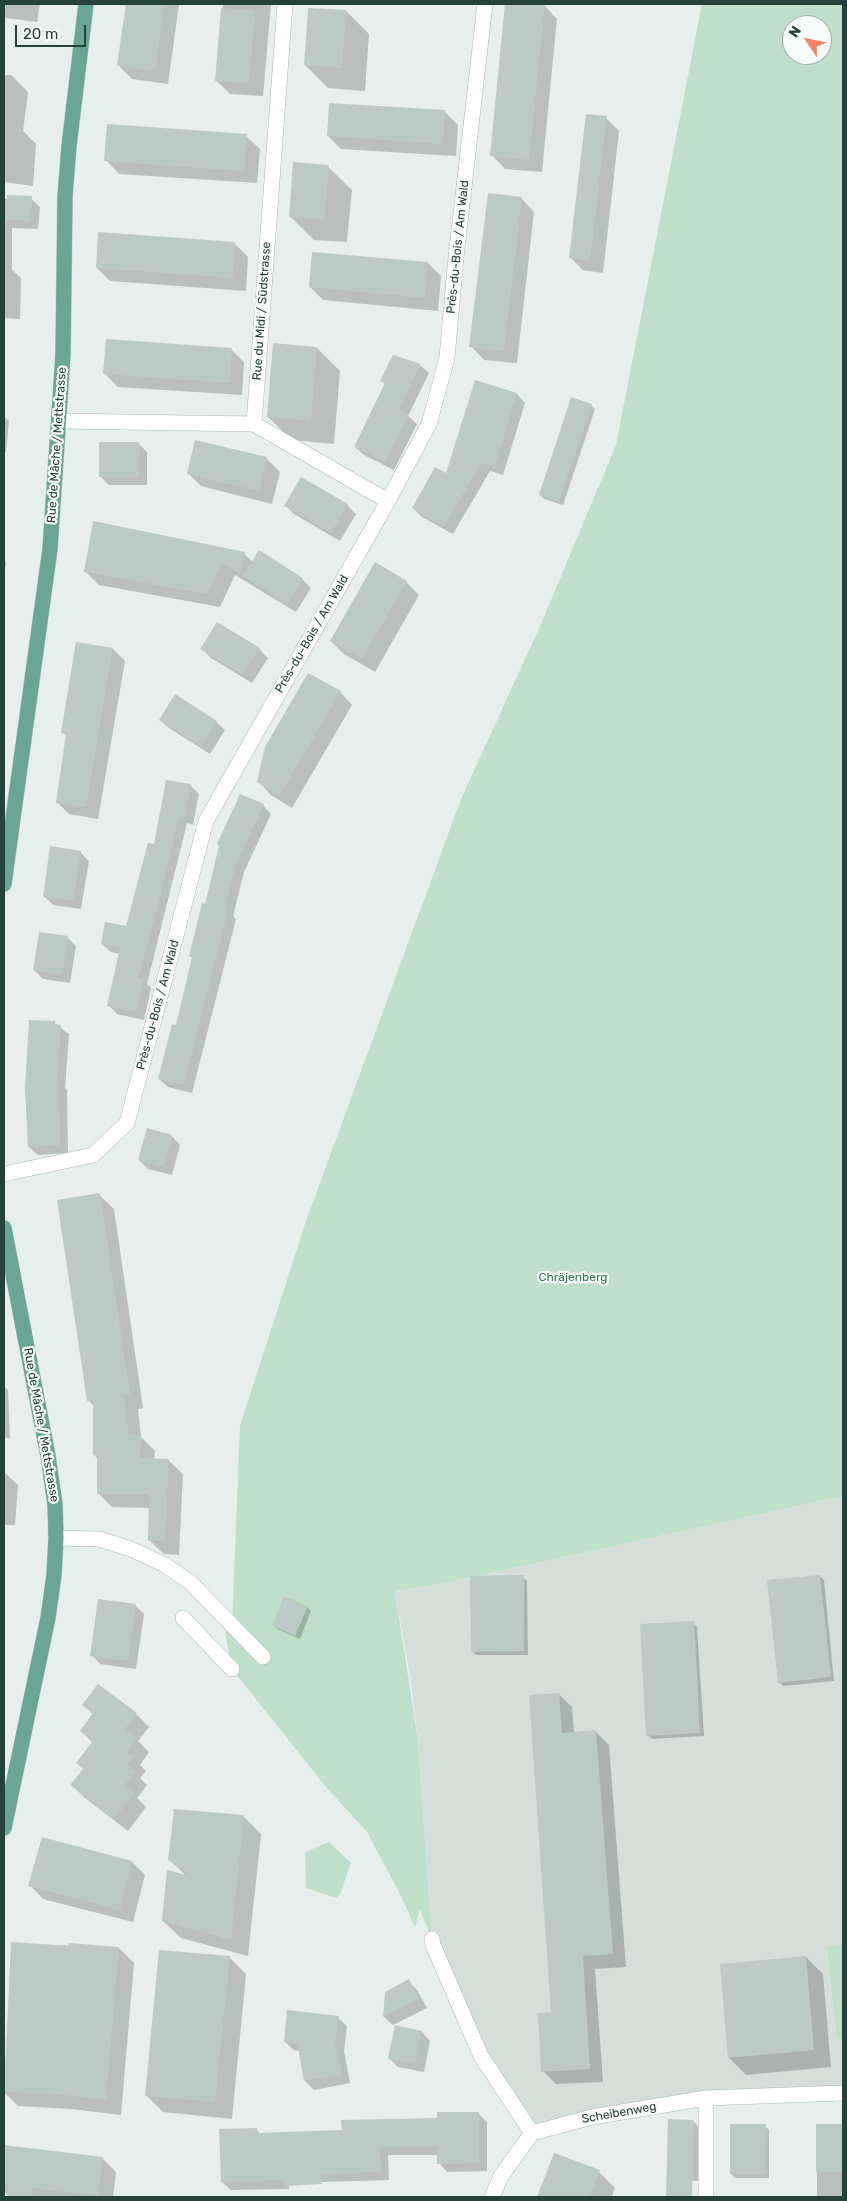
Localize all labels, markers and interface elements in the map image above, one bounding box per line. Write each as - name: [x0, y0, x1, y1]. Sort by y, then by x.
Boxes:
- scale bar: [18, 15, 89, 47]
- north arrow: [782, 15, 832, 65]
- text: N: [785, 23, 805, 41]
- text: 20 m: [23, 25, 58, 43]
- street label: Près-du-Bois / Am Wald: [444, 180, 472, 314]
- street label: Rue du Midi / Südstrasse: [250, 241, 274, 381]
- street label: Rue de Mâche / Mettstrasse: [44, 366, 70, 524]
- street label: Près-du-Bois / Am Wald: [272, 572, 352, 696]
- street label: Près-du-Bois / Am Wald: [134, 938, 182, 1072]
- park label: Chräjenberg: [538, 1271, 608, 1285]
- street label: Rue de Mâche / Mettstrasse: [20, 1347, 62, 1503]
- street label: Scheibenweg: [581, 2099, 657, 2127]

